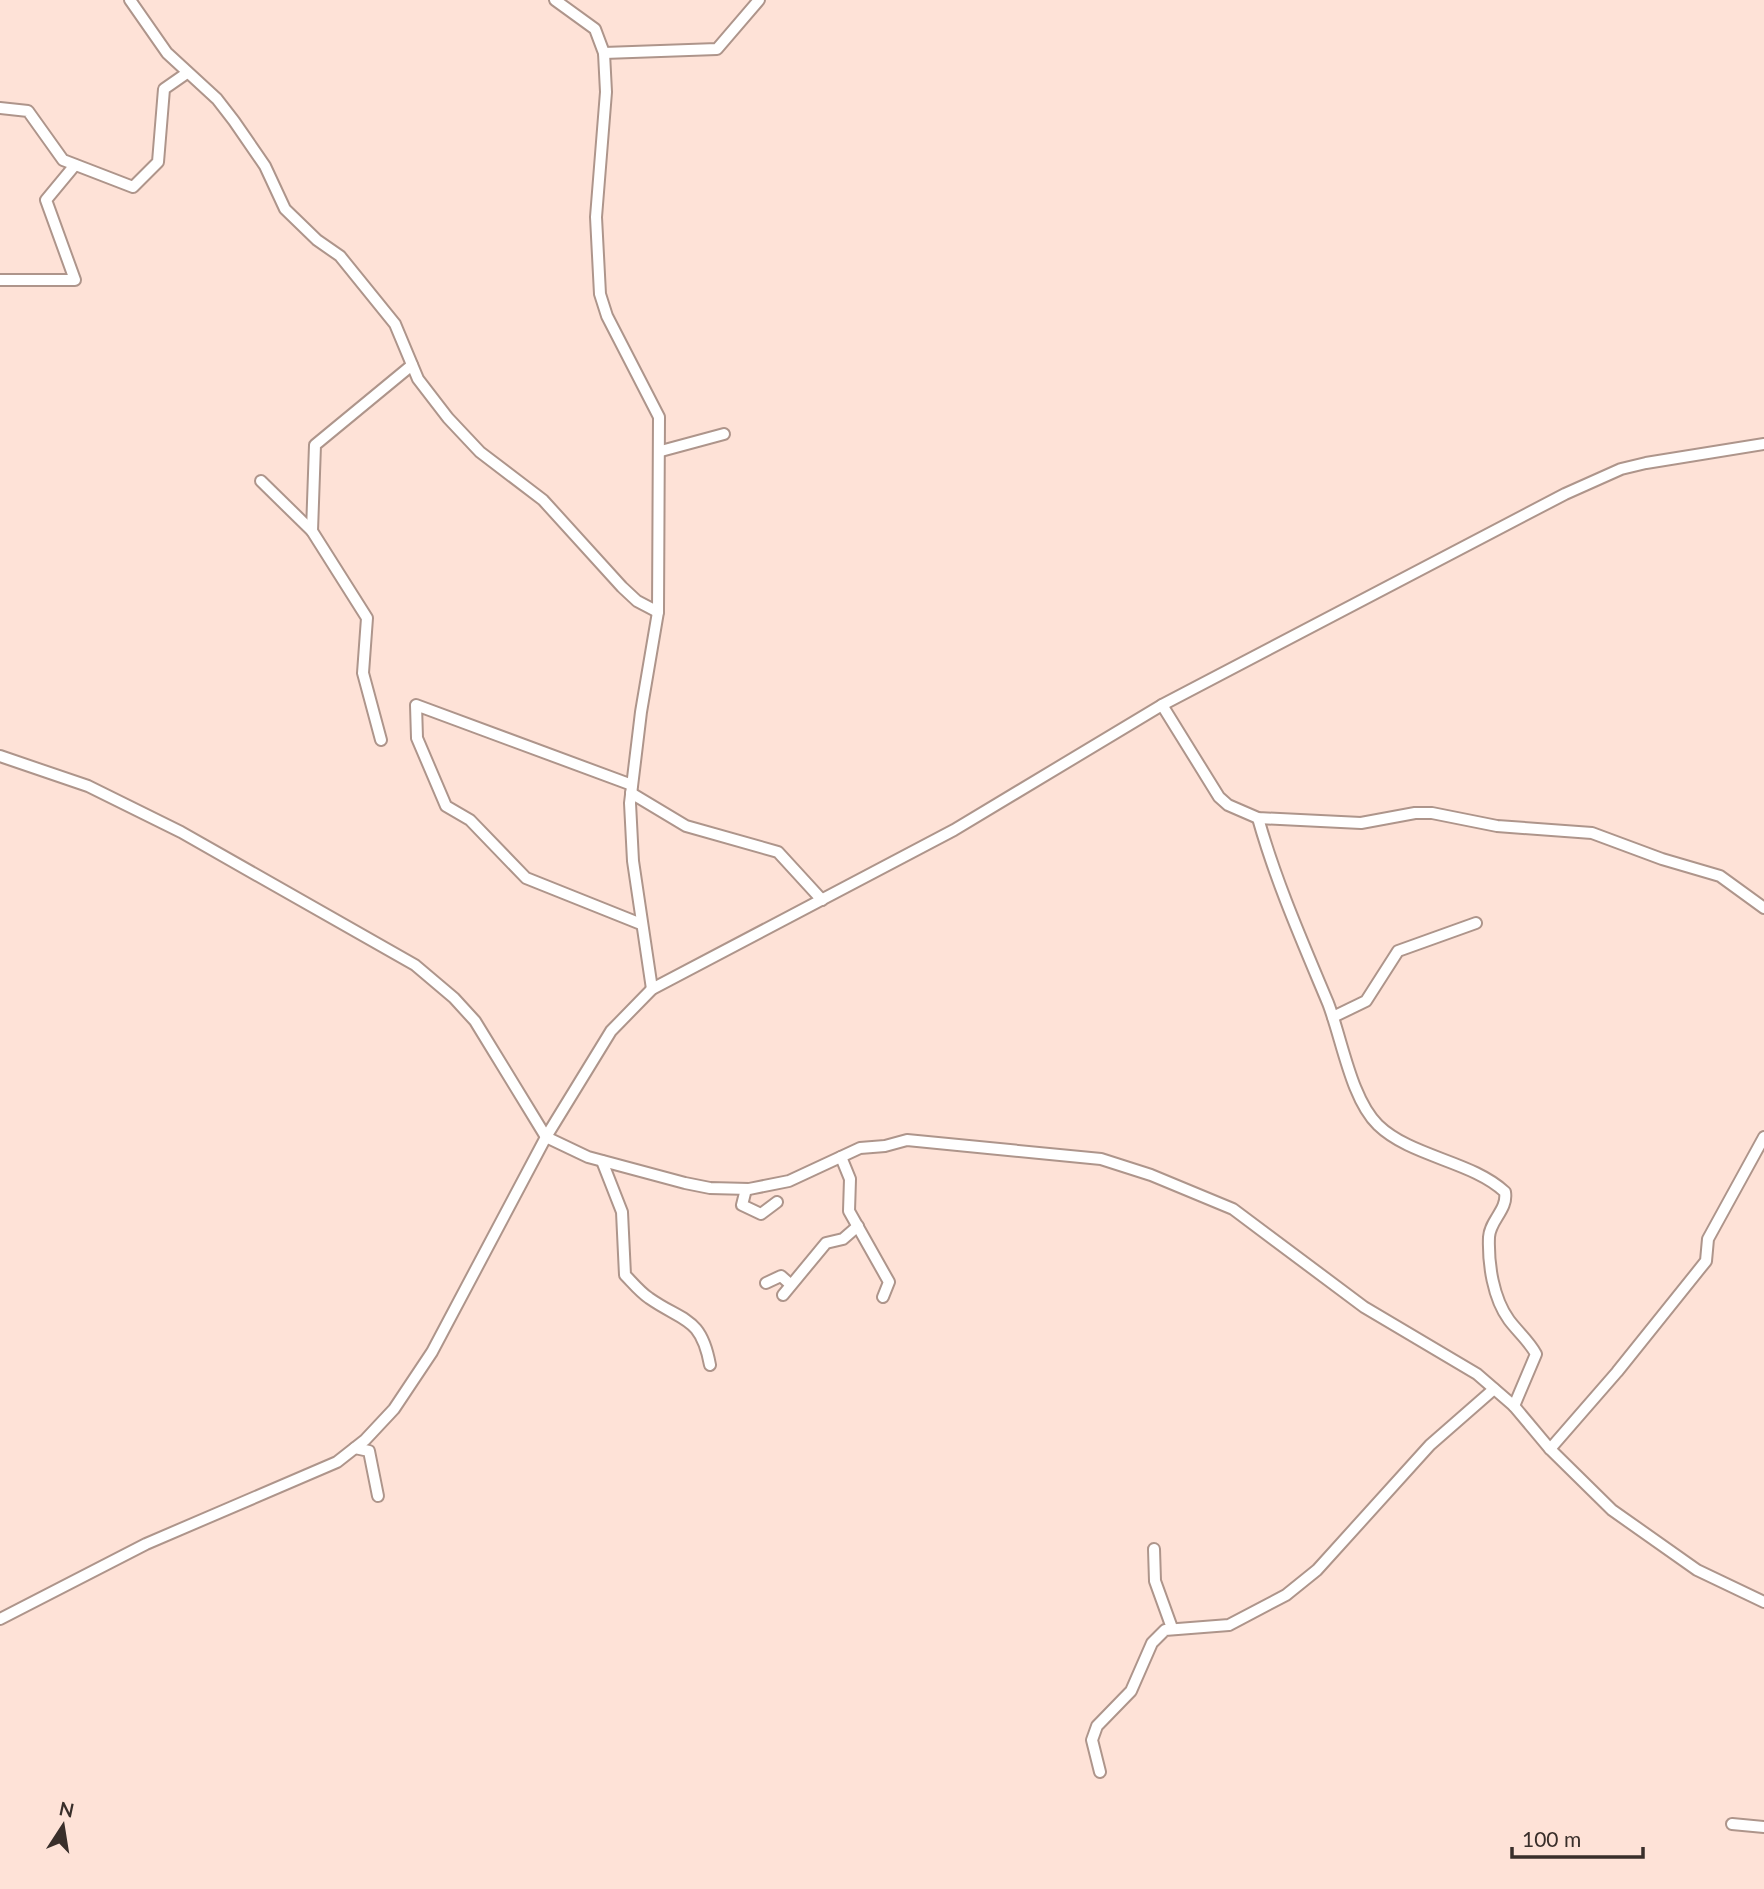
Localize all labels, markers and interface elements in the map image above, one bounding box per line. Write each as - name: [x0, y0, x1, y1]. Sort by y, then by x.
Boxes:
- north arrow: [28, 1791, 98, 1861]
- text: N: [57, 1796, 76, 1822]
- scale bar: [1512, 1815, 1643, 1859]
- text: 100 m: [1522, 1826, 1581, 1851]

